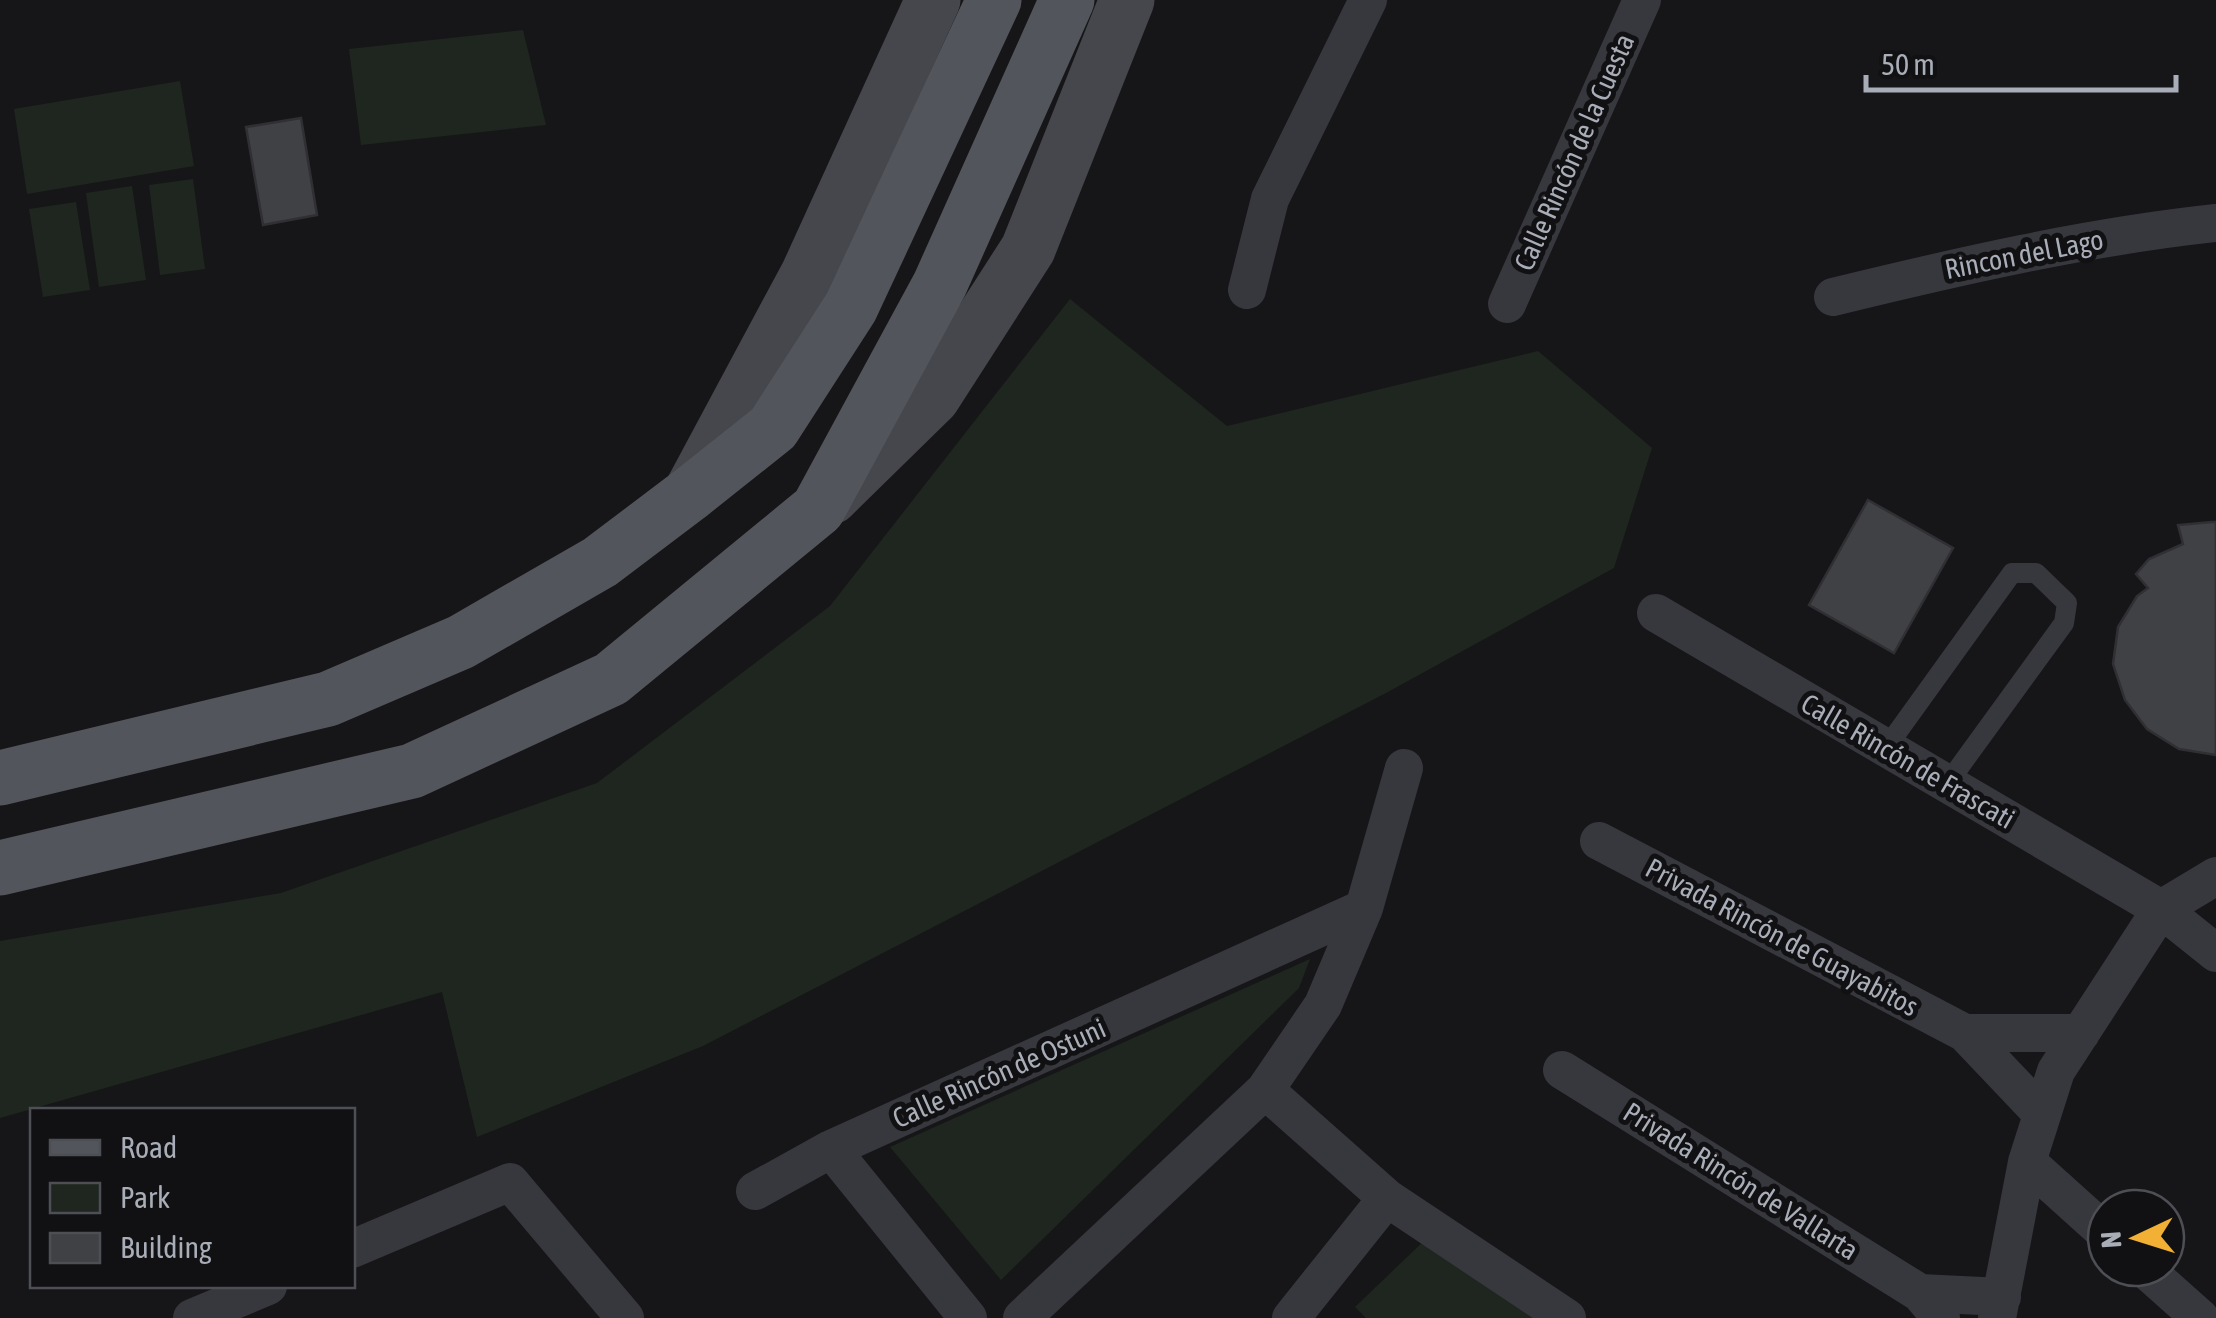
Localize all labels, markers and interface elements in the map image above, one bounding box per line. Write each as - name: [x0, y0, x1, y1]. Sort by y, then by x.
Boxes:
- street label: Calle Rincón de la Cuesta: [1507, 29, 1641, 275]
- scale bar: [1866, 30, 2176, 92]
- text: 50 m: [1881, 47, 1935, 81]
- street label: Rincon del Lago: [1942, 223, 2106, 285]
- street label: Calle Rincón de Frascati: [1796, 687, 2020, 835]
- street label: Privada Rincón de Guayabitos: [1640, 852, 1924, 1022]
- street label: Calle Rincón de Ostuni: [888, 1012, 1110, 1134]
- street label: Privada Rincón de Vallarta: [1618, 1096, 1864, 1266]
- legend: [30, 1108, 355, 1288]
- text: Road: [120, 1130, 177, 1164]
- text: Park: [120, 1180, 170, 1214]
- north arrow: [2086, 1188, 2186, 1288]
- text: Building: [120, 1230, 212, 1264]
- text: N: [2095, 1230, 2128, 1249]

